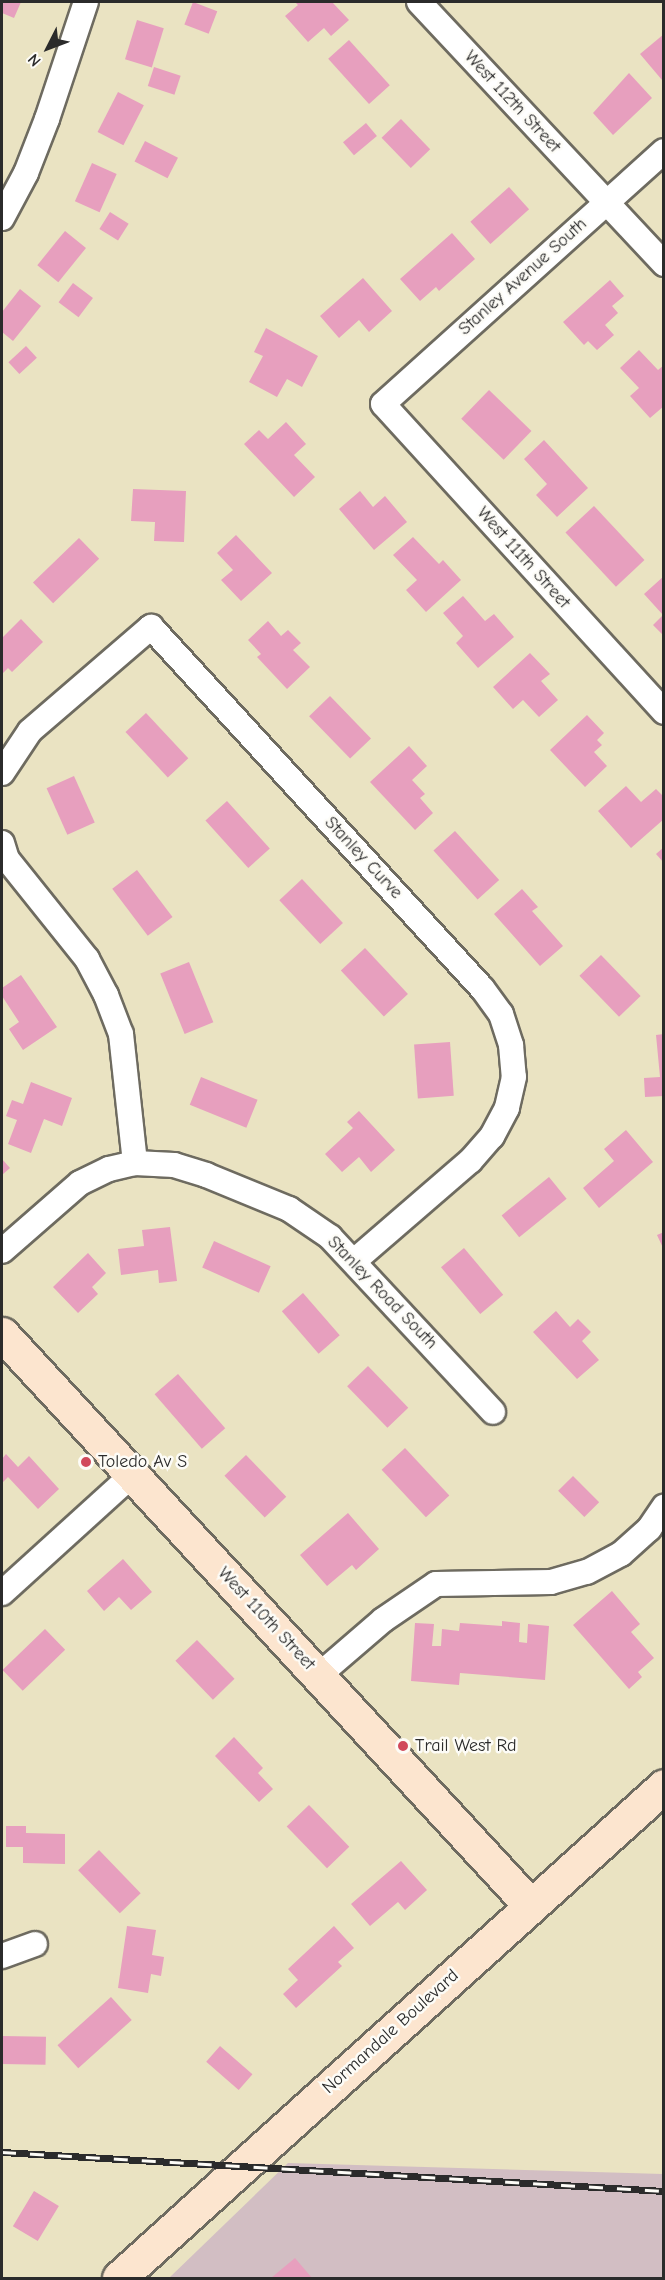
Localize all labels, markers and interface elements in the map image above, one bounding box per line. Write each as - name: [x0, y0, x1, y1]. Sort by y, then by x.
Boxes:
- north arrow: [18, 18, 78, 78]
- street label: West 112th Street: [459, 47, 565, 157]
- text: N: [24, 50, 45, 70]
- street label: Stanley Avenue South: [454, 214, 592, 340]
- street label: West 111th Street: [472, 503, 574, 613]
- street label: Stanley Curve: [320, 812, 406, 904]
- street label: Stanley Road South: [322, 1232, 442, 1354]
- place label: Toledo Av S: [98, 1451, 187, 1473]
- marker: Toledo Av S: [79, 1455, 93, 1469]
- street label: West 110th Street: [213, 1563, 319, 1675]
- place label: Trail West Rd: [415, 1735, 517, 1757]
- marker: Trail West Rd: [396, 1739, 410, 1753]
- street label: Normandale Boulevard: [318, 1965, 464, 2099]

